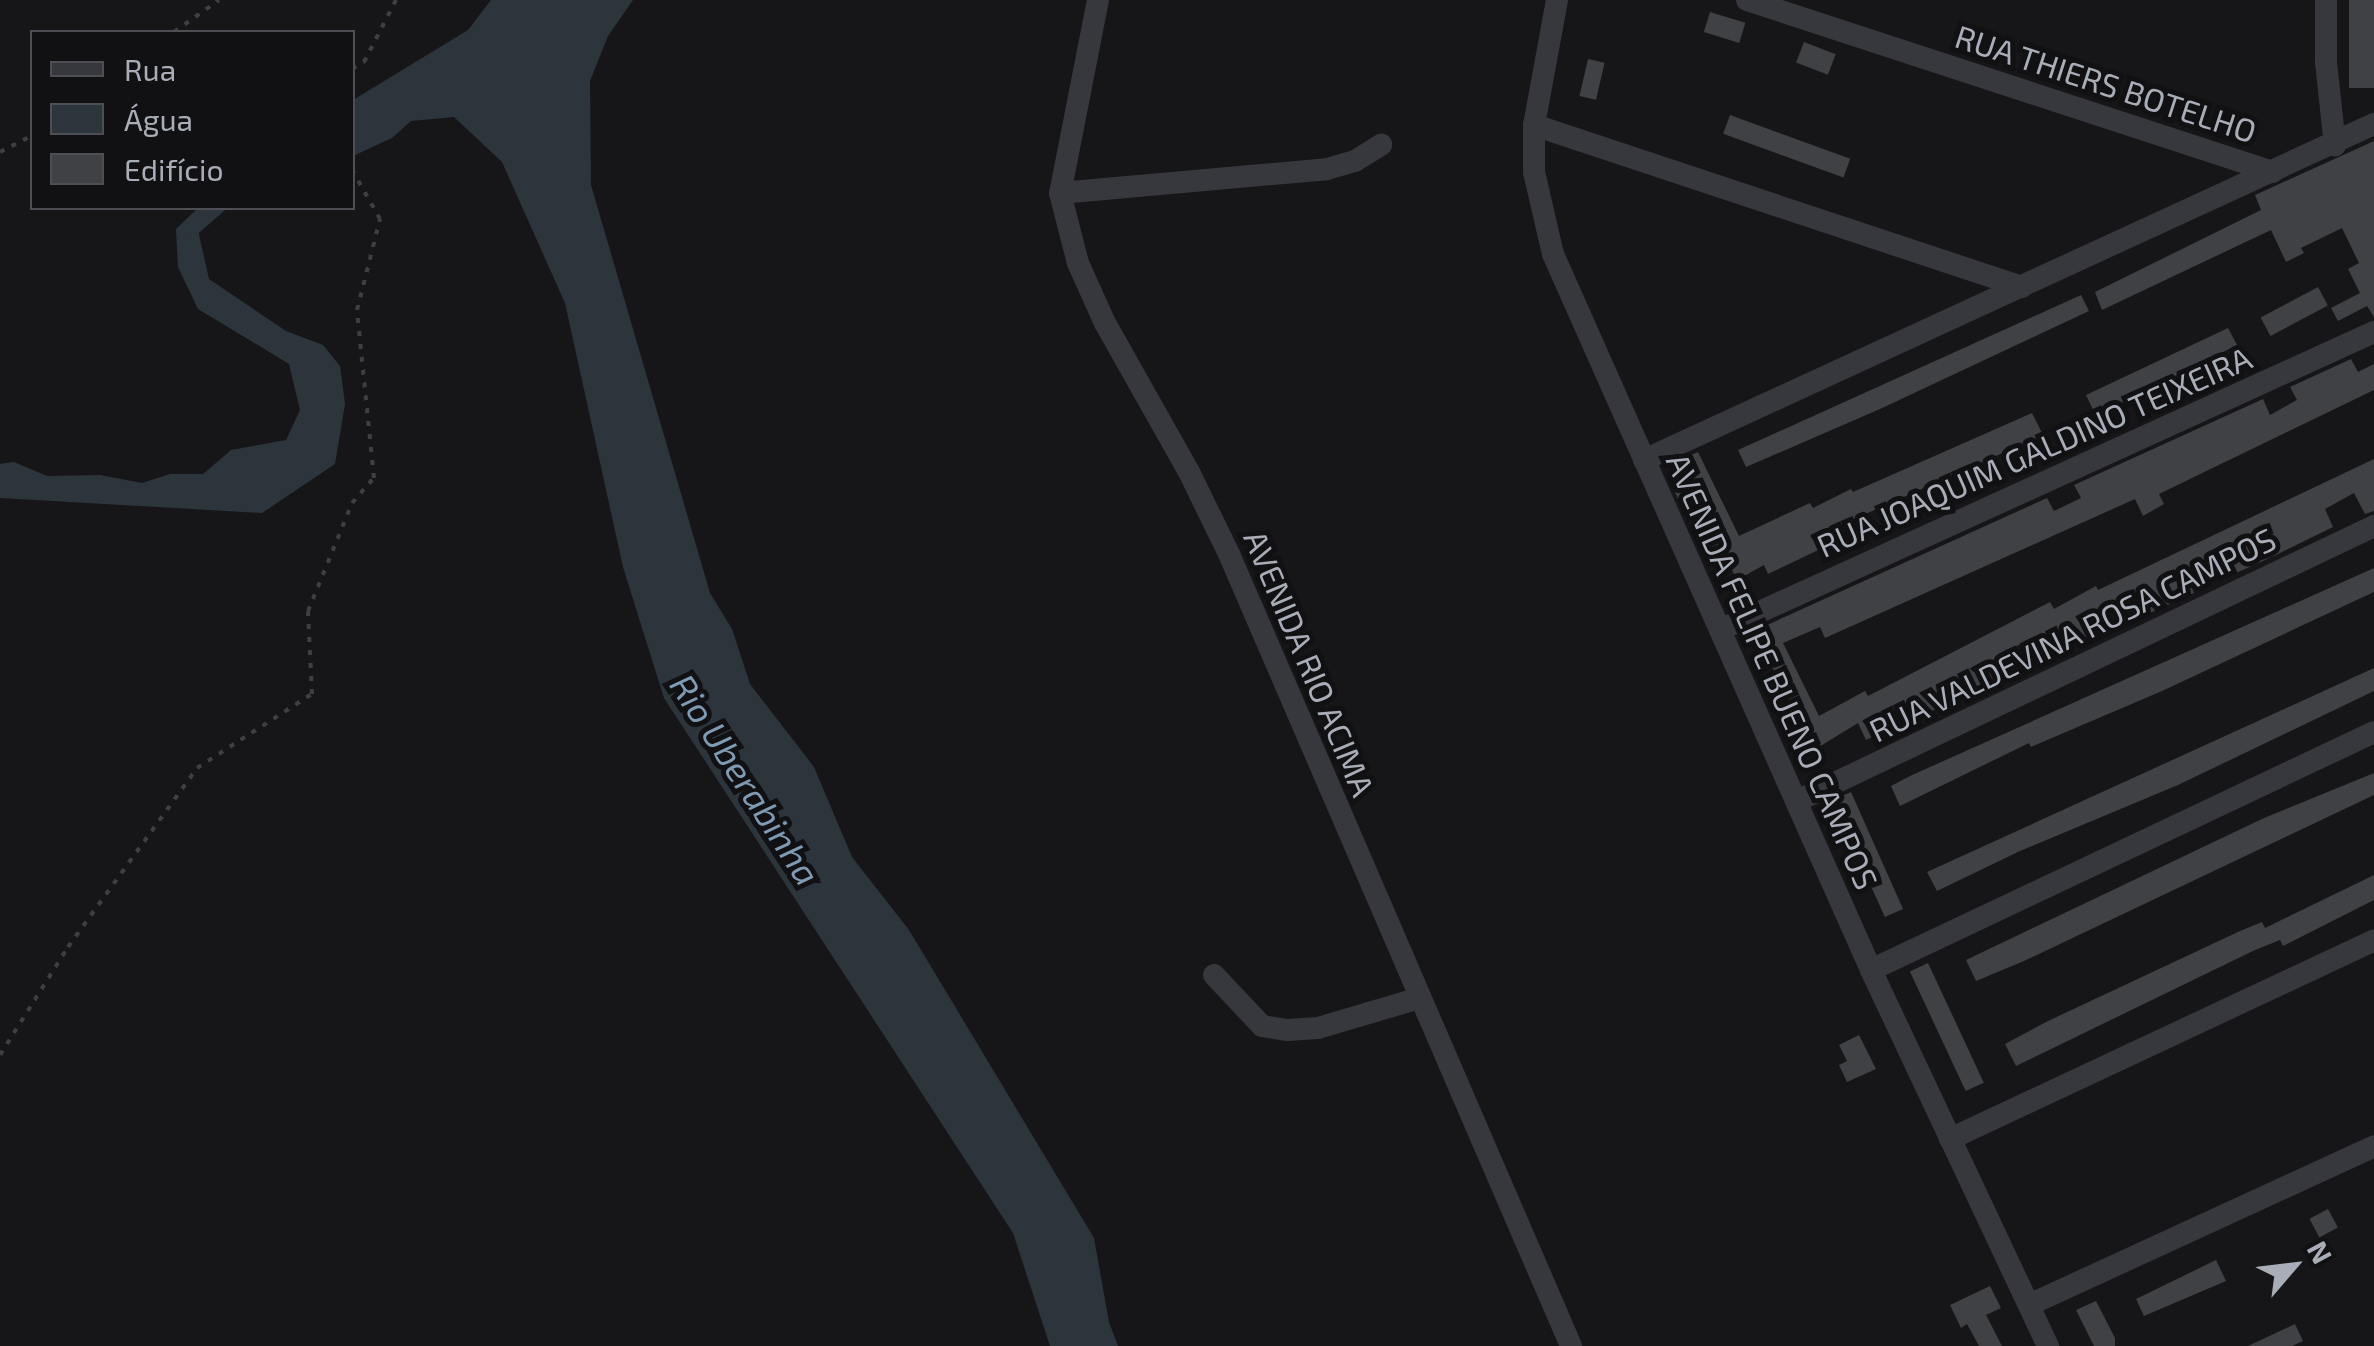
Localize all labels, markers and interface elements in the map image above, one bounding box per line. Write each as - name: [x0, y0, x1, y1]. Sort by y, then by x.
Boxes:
- street label: RUA THIERS BOTELHO: [1950, 16, 2262, 150]
- legend: [30, 30, 355, 210]
- text: Rua: [124, 51, 176, 87]
- text: Água: [124, 101, 193, 137]
- text: Edifício: [124, 151, 223, 187]
- street label: RUA JOAQUIM GALDINO TEIXEIRA: [1810, 337, 2258, 565]
- street label: AVENIDA FELIPE BUENO CAMPOS: [1659, 447, 1887, 895]
- street label: RUA VALDEVINA ROSA CAMPOS: [1861, 518, 2283, 750]
- street label: AVENIDA RIO ACIMA: [1236, 524, 1384, 802]
- water label: Rio Uberabinha: [662, 666, 830, 892]
- north arrow: [2244, 1216, 2344, 1316]
- text: N: [2301, 1235, 2340, 1269]

